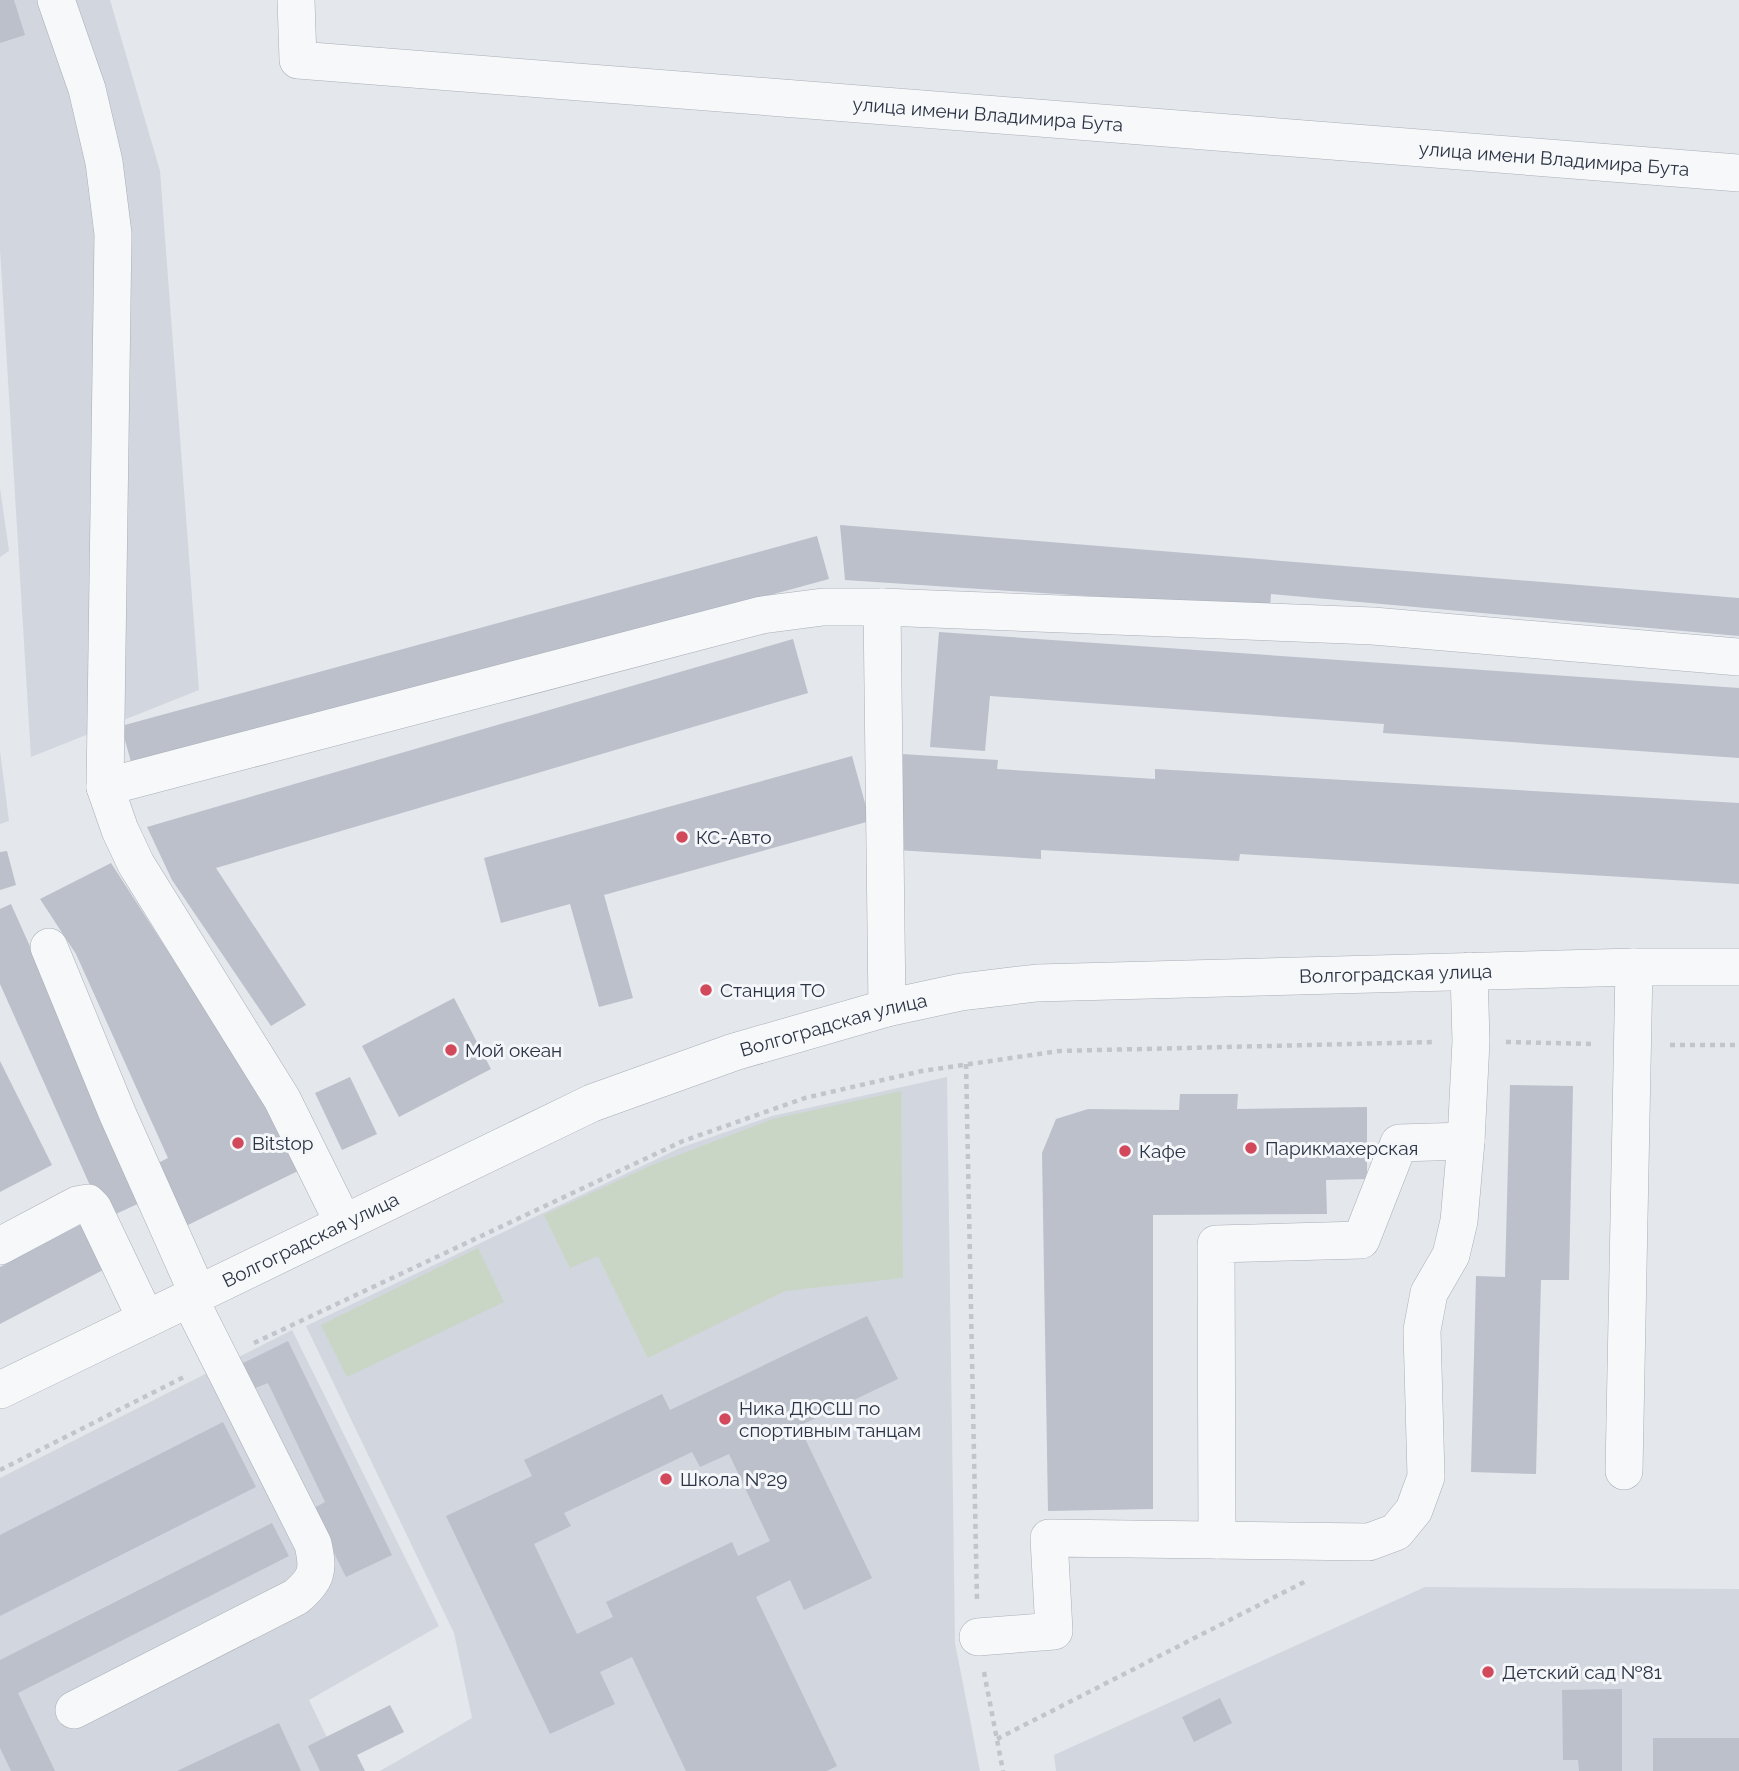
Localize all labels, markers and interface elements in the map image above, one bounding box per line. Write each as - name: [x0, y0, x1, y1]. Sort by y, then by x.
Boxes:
- street label: улица имени Владимира Бута: [852, 93, 1124, 136]
- street label: улица имени Владимира Бута: [1418, 137, 1690, 180]
- place label: КС-Авто: [696, 826, 772, 848]
- marker: КС-Авто: [674, 829, 690, 845]
- street label: Волгоградская улица: [1299, 960, 1493, 987]
- place label: Станция ТО: [720, 979, 825, 1001]
- marker: Станция ТО: [698, 982, 714, 998]
- street label: Волгоградская улица: [737, 989, 929, 1061]
- place label: Мой океан: [465, 1039, 562, 1061]
- marker: Мой океан: [443, 1042, 459, 1058]
- place label: Bitstop: [252, 1132, 314, 1154]
- marker: Bitstop: [230, 1135, 246, 1151]
- place label: Парикмахерская: [1265, 1137, 1418, 1159]
- place label: Кафе: [1139, 1140, 1186, 1162]
- marker: Парикмахерская: [1243, 1140, 1259, 1156]
- marker: Кафе: [1117, 1143, 1133, 1159]
- street label: Волгоградская улица: [219, 1187, 402, 1292]
- place label: Ника ДЮСШ по спортивным танцам: [739, 1397, 921, 1441]
- marker: Ника ДЮСШ по спортивным танцам: [717, 1411, 733, 1427]
- place label: Школа №29: [680, 1468, 787, 1490]
- marker: Школа №29: [658, 1471, 674, 1487]
- place label: Детский сад №81: [1502, 1661, 1662, 1683]
- marker: Детский сад №81: [1480, 1664, 1496, 1680]

